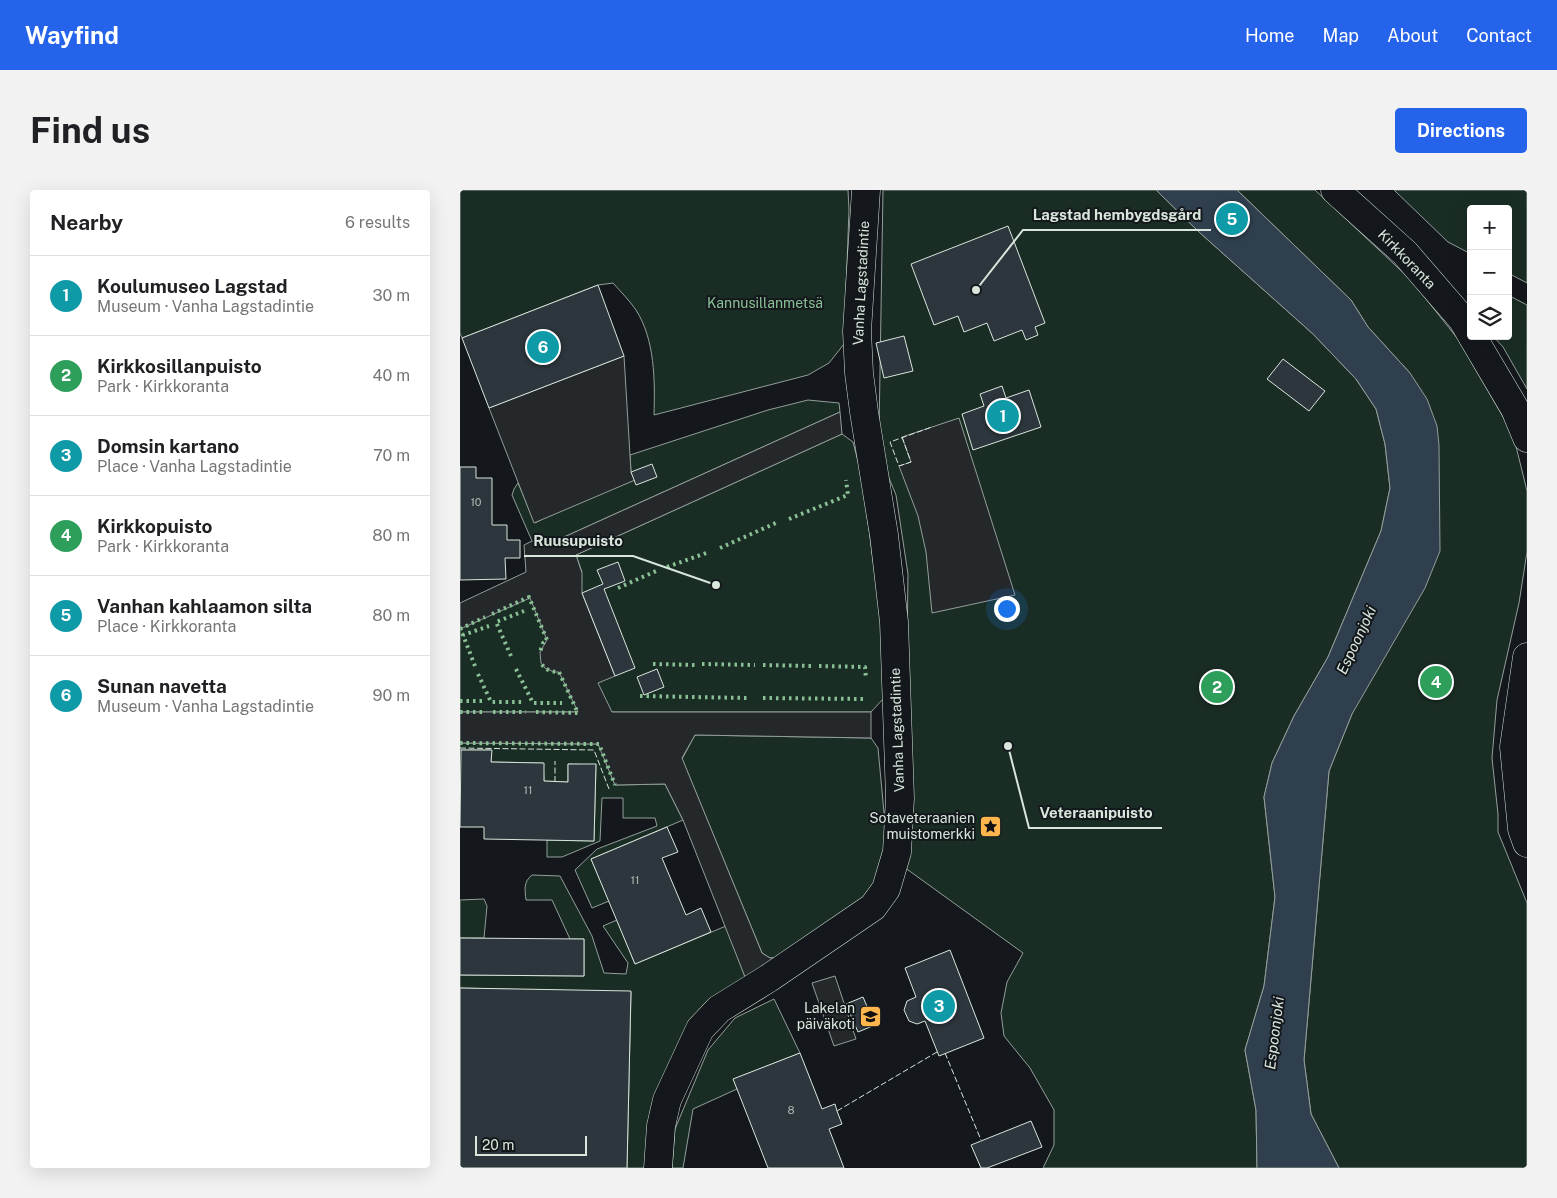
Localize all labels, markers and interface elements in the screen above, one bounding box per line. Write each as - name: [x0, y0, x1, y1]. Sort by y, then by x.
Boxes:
- text: Wayfind: [25, 21, 119, 49]
- text: Home: [1245, 25, 1295, 46]
- text: Map: [1323, 25, 1359, 46]
- text: About: [1387, 25, 1438, 46]
- text: Contact: [1466, 25, 1532, 46]
- button: Directions: [1395, 108, 1527, 153]
- text: Find us: [30, 110, 150, 151]
- callout: Lagstad hembygdsgård: [1023, 200, 1211, 230]
- pin: 5: [1216, 200, 1248, 238]
- map controls: [1467, 205, 1512, 340]
- button: +: [1467, 205, 1512, 250]
- text: Lagstad hembygdsgård: [1033, 206, 1201, 223]
- text: Nearby: [50, 210, 123, 235]
- text: 6 results: [345, 213, 410, 232]
- street label: Vanha Lagstadintie: [850, 220, 872, 346]
- street label: Kirkkoranta: [1375, 226, 1439, 292]
- button: −: [1467, 250, 1512, 295]
- text: Koulumuseo Lagstad: [97, 275, 288, 297]
- text: 1: [63, 286, 69, 305]
- text: 30 m: [373, 286, 410, 305]
- park label: Kannusillanmetsä: [707, 295, 823, 311]
- button: layers: [1467, 295, 1512, 340]
- text: Museum · Vanha Lagstadintie: [97, 297, 314, 316]
- pin: 6: [527, 328, 559, 366]
- text: Kirkkosillanpuisto: [97, 355, 262, 377]
- text: 2: [61, 366, 71, 385]
- text: 40 m: [372, 366, 410, 385]
- text: Park · Kirkkoranta: [97, 377, 229, 396]
- pin: 1: [987, 397, 1019, 435]
- text: Domsin kartano: [97, 435, 239, 457]
- text: 3: [61, 446, 71, 465]
- text: 70 m: [373, 446, 410, 465]
- text: Place · Vanha Lagstadintie: [97, 457, 292, 476]
- house number: 10: [470, 496, 482, 508]
- text: Kirkkopuisto: [97, 515, 212, 537]
- text: 4: [61, 526, 71, 545]
- text: 80 m: [372, 526, 410, 545]
- callout: Ruusupuisto: [524, 526, 633, 556]
- text: Ruusupuisto: [533, 532, 623, 549]
- text: Park · Kirkkoranta: [97, 537, 229, 556]
- text: Vanhan kahlaamon silta: [97, 595, 312, 617]
- your location: [994, 596, 1020, 622]
- water label: Espoonjoki: [1333, 603, 1379, 677]
- text: 5: [61, 606, 71, 625]
- text: 80 m: [372, 606, 410, 625]
- text: Place · Kirkkoranta: [97, 617, 236, 636]
- pin: 4: [1420, 663, 1452, 701]
- street label: Vanha Lagstadintie: [887, 667, 907, 793]
- pin: 2: [1201, 668, 1233, 706]
- text: Sunan navetta: [97, 675, 227, 697]
- text: 6: [61, 686, 71, 705]
- text: 90 m: [373, 686, 410, 705]
- text: Museum · Vanha Lagstadintie: [97, 697, 314, 716]
- house number: 11: [524, 784, 532, 796]
- callout: Veteraanipuisto: [1029, 798, 1162, 828]
- text: Veteraanipuisto: [1039, 804, 1153, 821]
- place label: Sotaveteraanien muistomerkki: [869, 810, 975, 842]
- place icon: Sotaveteraanien muistomerkki: [979, 814, 1003, 838]
- house number: 11: [631, 874, 639, 886]
- pin: 3: [923, 987, 955, 1025]
- water label: Espoonjoki: [1261, 995, 1287, 1070]
- place label: Lakelan päiväkoti: [797, 1000, 855, 1032]
- school or university icon: Lakelan päiväkoti: [859, 1004, 883, 1028]
- house number: 8: [787, 1104, 795, 1116]
- scale bar: [475, 1133, 588, 1156]
- text: 20 m: [482, 1137, 514, 1153]

